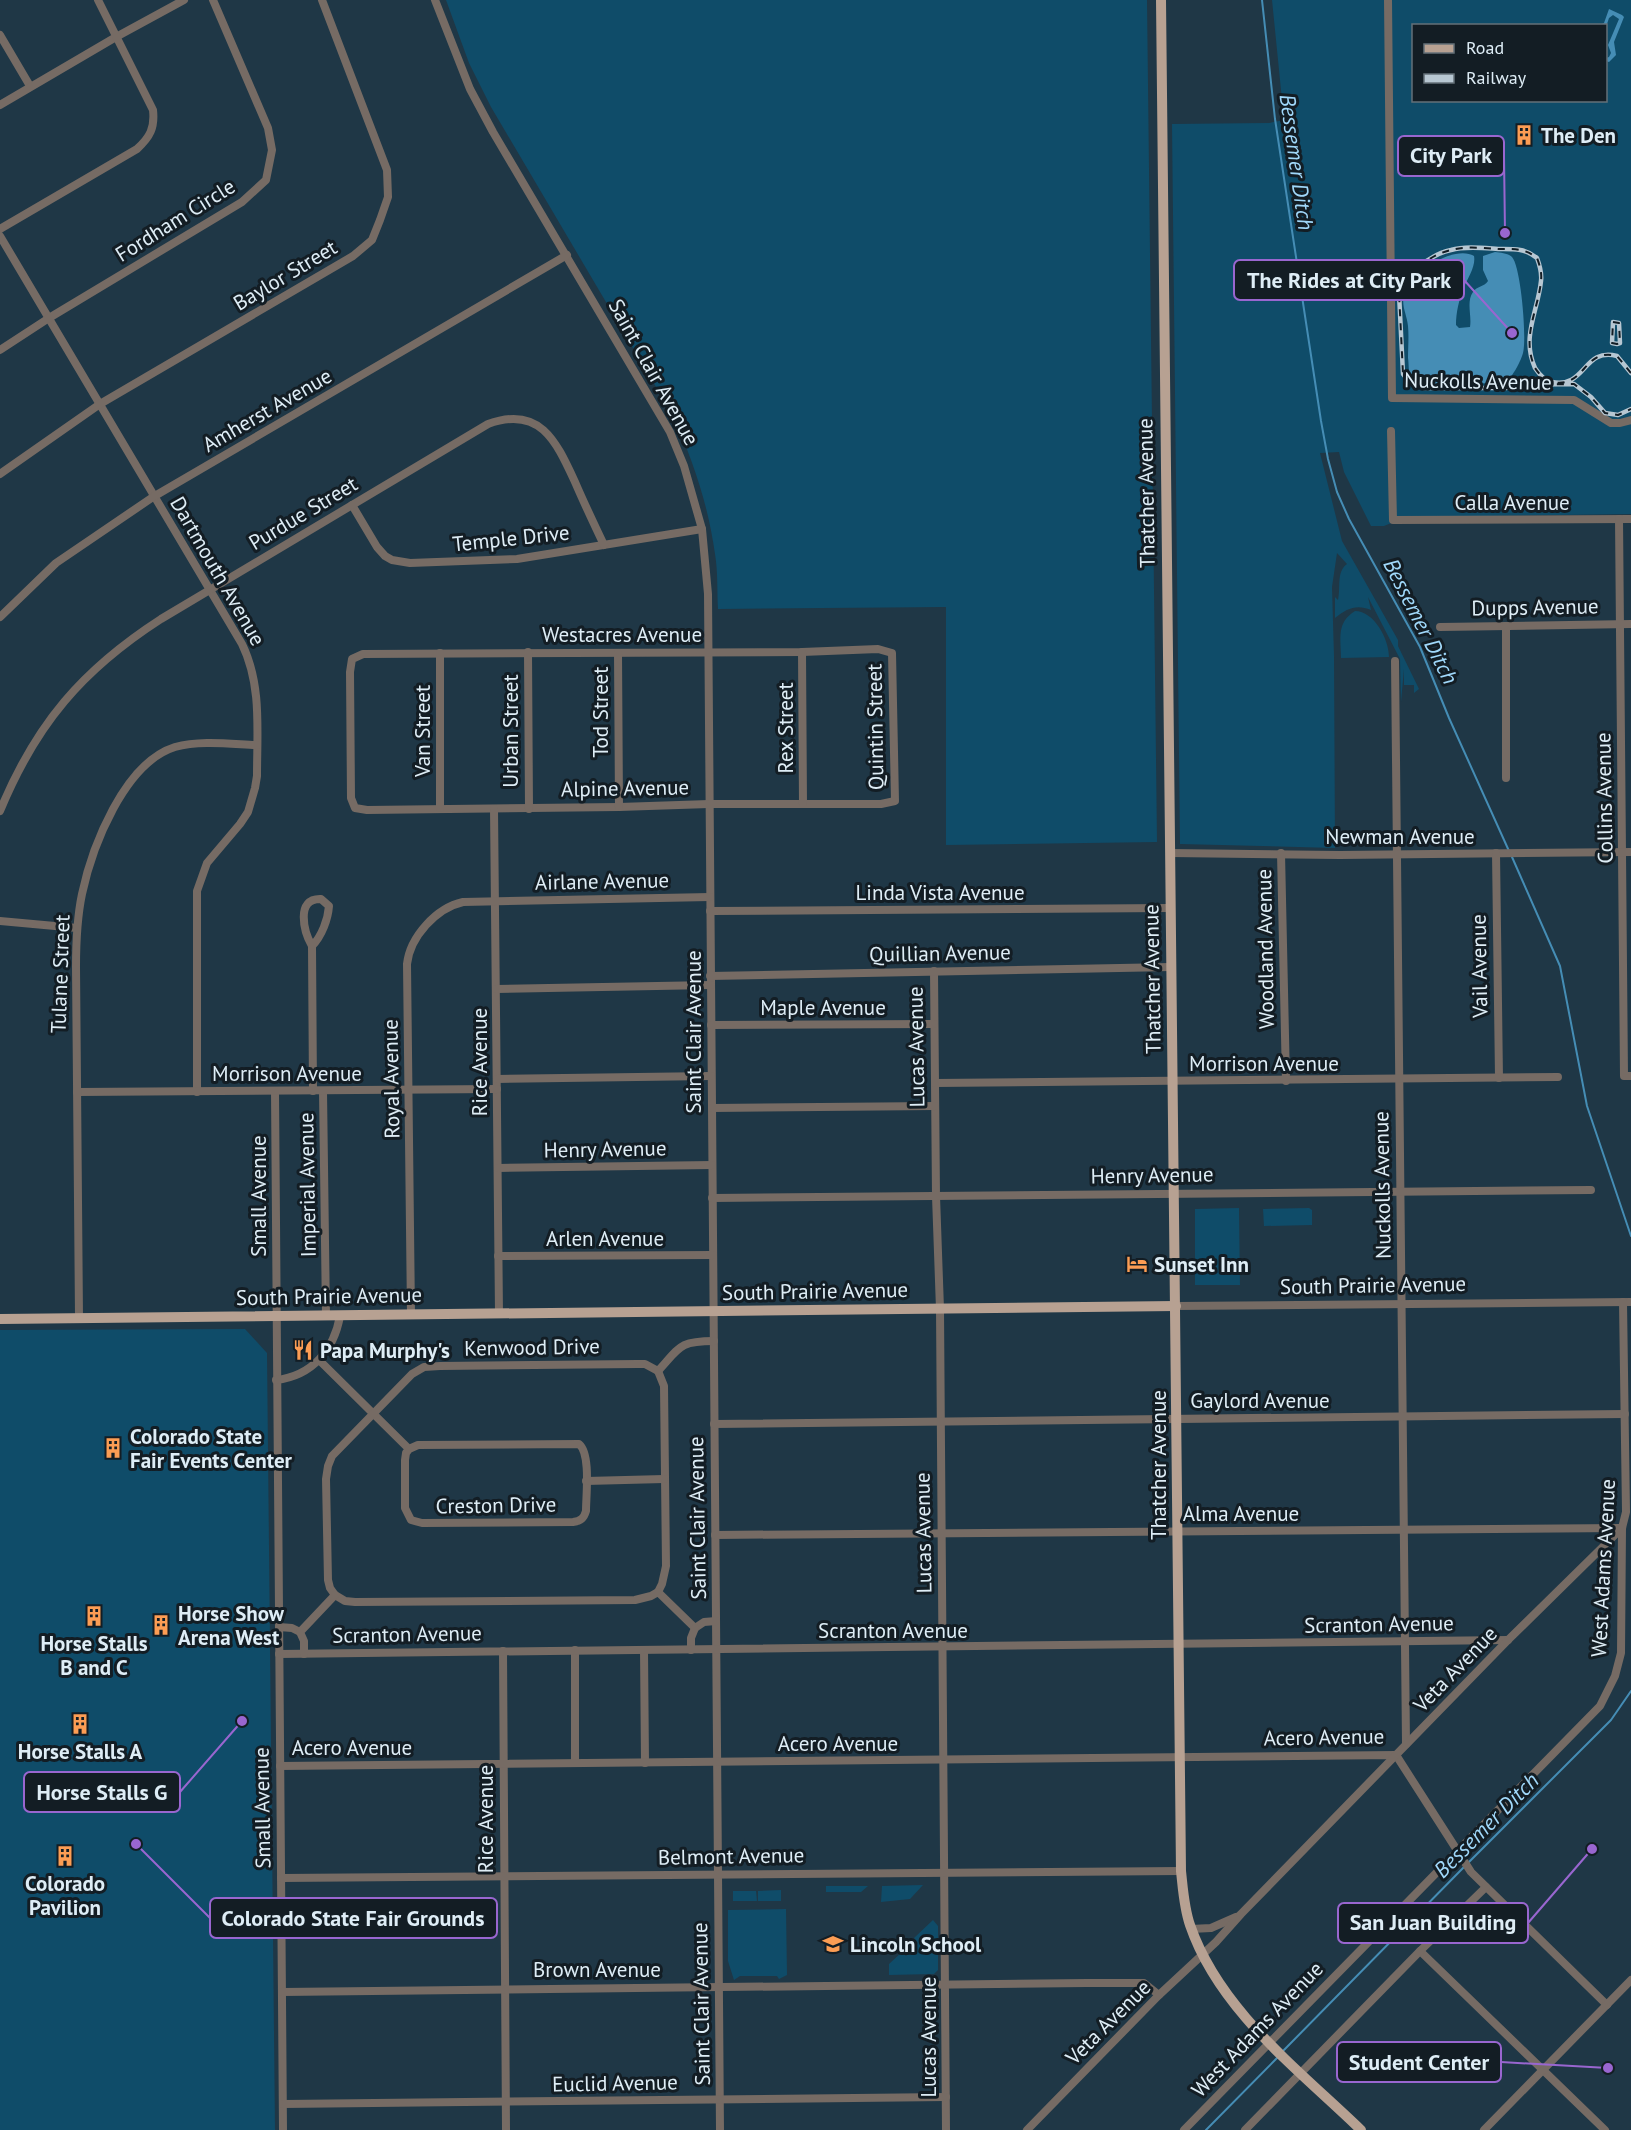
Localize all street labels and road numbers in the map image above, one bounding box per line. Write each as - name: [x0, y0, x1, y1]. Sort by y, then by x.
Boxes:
- street label: Fordham Circle: [110, 172, 240, 268]
- street label: Baylor Street: [228, 233, 342, 317]
- street label: Saint Clair Avenue: [603, 294, 705, 450]
- street label: Amherst Avenue: [197, 362, 337, 458]
- street label: Nuckolls Avenue: [1404, 366, 1552, 396]
- street label: Thatcher Avenue: [1131, 418, 1161, 568]
- street label: Purdue Street: [244, 470, 362, 556]
- street label: Calla Avenue: [1454, 489, 1570, 516]
- street label: Dartmouth Avenue: [164, 492, 272, 650]
- street label: Temple Drive: [451, 518, 571, 558]
- street label: Dupps Avenue: [1471, 592, 1599, 622]
- street label: Westacres Avenue: [542, 621, 702, 648]
- street label: Quintin Street: [860, 664, 890, 790]
- street label: Tod Street: [587, 667, 614, 757]
- street label: Urban Street: [497, 674, 524, 788]
- street label: Rex Street: [772, 682, 799, 774]
- street label: Van Street: [409, 685, 436, 778]
- street label: Collins Avenue: [1589, 732, 1619, 864]
- street label: Alpine Avenue: [561, 773, 689, 803]
- street label: Newman Avenue: [1325, 823, 1475, 850]
- street label: Airlane Avenue: [535, 866, 669, 896]
- street label: Woodland Avenue: [1250, 869, 1280, 1029]
- street label: Linda Vista Avenue: [855, 879, 1025, 906]
- street label: Thatcher Avenue: [1137, 904, 1167, 1054]
- street label: Tulane Street: [44, 914, 76, 1034]
- street label: Vail Avenue: [1465, 914, 1493, 1019]
- street label: Quillian Avenue: [869, 938, 1011, 968]
- street label: Saint Clair Avenue: [680, 950, 707, 1114]
- street label: Lucas Avenue: [901, 986, 931, 1108]
- street label: Maple Avenue: [760, 994, 886, 1021]
- street label: Rice Avenue: [466, 1008, 493, 1116]
- street label: Royal Avenue: [376, 1019, 406, 1139]
- street label: Morrison Avenue: [1189, 1050, 1339, 1077]
- street label: Morrison Avenue: [212, 1060, 362, 1087]
- street label: Nuckolls Avenue: [1367, 1111, 1397, 1259]
- street label: Imperial Avenue: [292, 1112, 322, 1258]
- street label: Henry Avenue: [543, 1134, 667, 1164]
- street label: Small Avenue: [245, 1135, 272, 1257]
- street label: Henry Avenue: [1090, 1160, 1214, 1190]
- street label: Arlen Avenue: [546, 1225, 664, 1252]
- street label: South Prairie Avenue: [1280, 1270, 1466, 1300]
- street label: South Prairie Avenue: [722, 1276, 908, 1306]
- street label: South Prairie Avenue: [236, 1281, 422, 1311]
- street label: Kenwood Drive: [464, 1332, 600, 1362]
- street label: Gaylord Avenue: [1190, 1387, 1330, 1414]
- street label: Thatcher Avenue: [1145, 1390, 1172, 1540]
- street label: Saint Clair Avenue: [682, 1436, 712, 1600]
- street label: Lucas Avenue: [908, 1472, 938, 1594]
- street label: West Adams Avenue: [1585, 1478, 1621, 1658]
- street label: Creston Drive: [435, 1490, 557, 1520]
- street label: Alma Avenue: [1183, 1500, 1299, 1527]
- street label: Scranton Avenue: [1304, 1609, 1454, 1639]
- street label: Scranton Avenue: [818, 1617, 968, 1644]
- street label: Scranton Avenue: [332, 1619, 482, 1649]
- street label: Veta Avenue: [1407, 1620, 1503, 1718]
- street label: Acero Avenue: [1263, 1722, 1385, 1752]
- street label: Acero Avenue: [778, 1730, 898, 1757]
- street label: Acero Avenue: [292, 1734, 412, 1761]
- street label: Small Avenue: [247, 1747, 277, 1869]
- street label: Rice Avenue: [472, 1765, 499, 1873]
- street label: Belmont Avenue: [658, 1841, 804, 1871]
- street label: Saint Clair Avenue: [686, 1922, 716, 2086]
- street label: West Adams Avenue: [1185, 1955, 1329, 2103]
- street label: Brown Avenue: [533, 1956, 661, 1983]
- street label: Veta Avenue: [1059, 1974, 1156, 2071]
- street label: Lucas Avenue: [915, 1976, 942, 2098]
- street label: Euclid Avenue: [552, 2068, 678, 2098]

